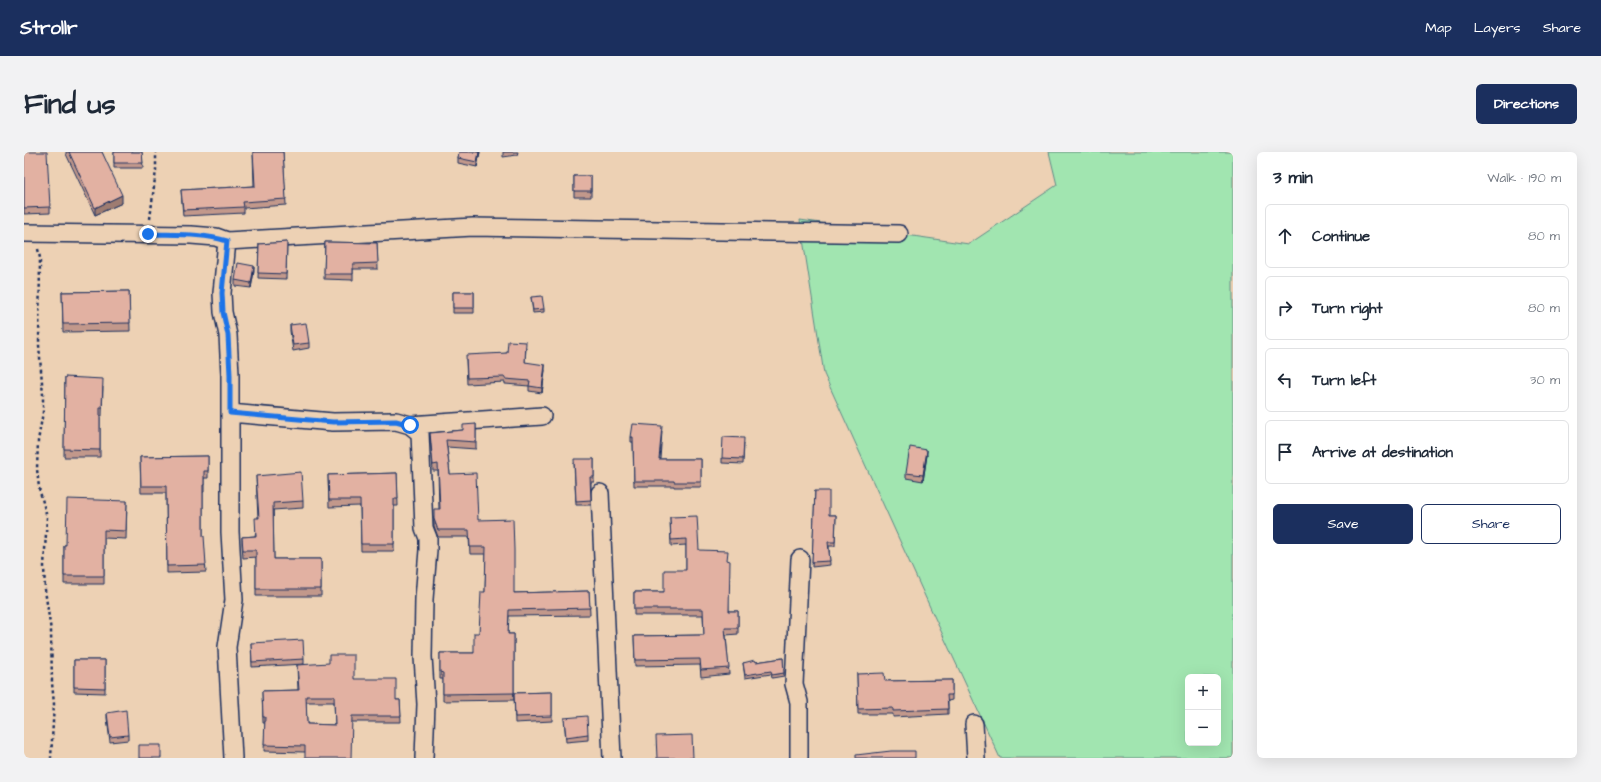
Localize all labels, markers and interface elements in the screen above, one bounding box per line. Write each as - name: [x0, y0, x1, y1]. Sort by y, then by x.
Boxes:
- text: Strollr: [20, 15, 78, 42]
- text: Map: [1425, 18, 1452, 38]
- text: Layers: [1474, 18, 1521, 38]
- text: Share: [1543, 18, 1581, 38]
- button: Directions: [1476, 84, 1577, 124]
- text: Find us: [24, 85, 115, 124]
- text: 3 min: [1273, 166, 1313, 190]
- text: Walk · 190 m: [1487, 169, 1561, 187]
- route end: [139, 225, 157, 243]
- icon: ahead: [1274, 225, 1296, 247]
- text: Continue: [1312, 226, 1370, 247]
- text: 80 m: [1528, 227, 1560, 245]
- icon: right: [1274, 297, 1296, 319]
- text: Turn right: [1312, 298, 1383, 319]
- text: 80 m: [1528, 299, 1560, 317]
- icon: left: [1274, 369, 1296, 391]
- text: Turn left: [1312, 370, 1376, 391]
- text: 30 m: [1530, 371, 1560, 389]
- route start: [401, 416, 419, 434]
- icon: arrive: [1274, 441, 1296, 463]
- text: Arrive at destination: [1312, 442, 1453, 463]
- button: Save: [1273, 504, 1413, 544]
- button: Share: [1421, 504, 1561, 544]
- map controls: [1185, 674, 1221, 746]
- button: +: [1185, 674, 1221, 710]
- button: −: [1185, 710, 1221, 746]

